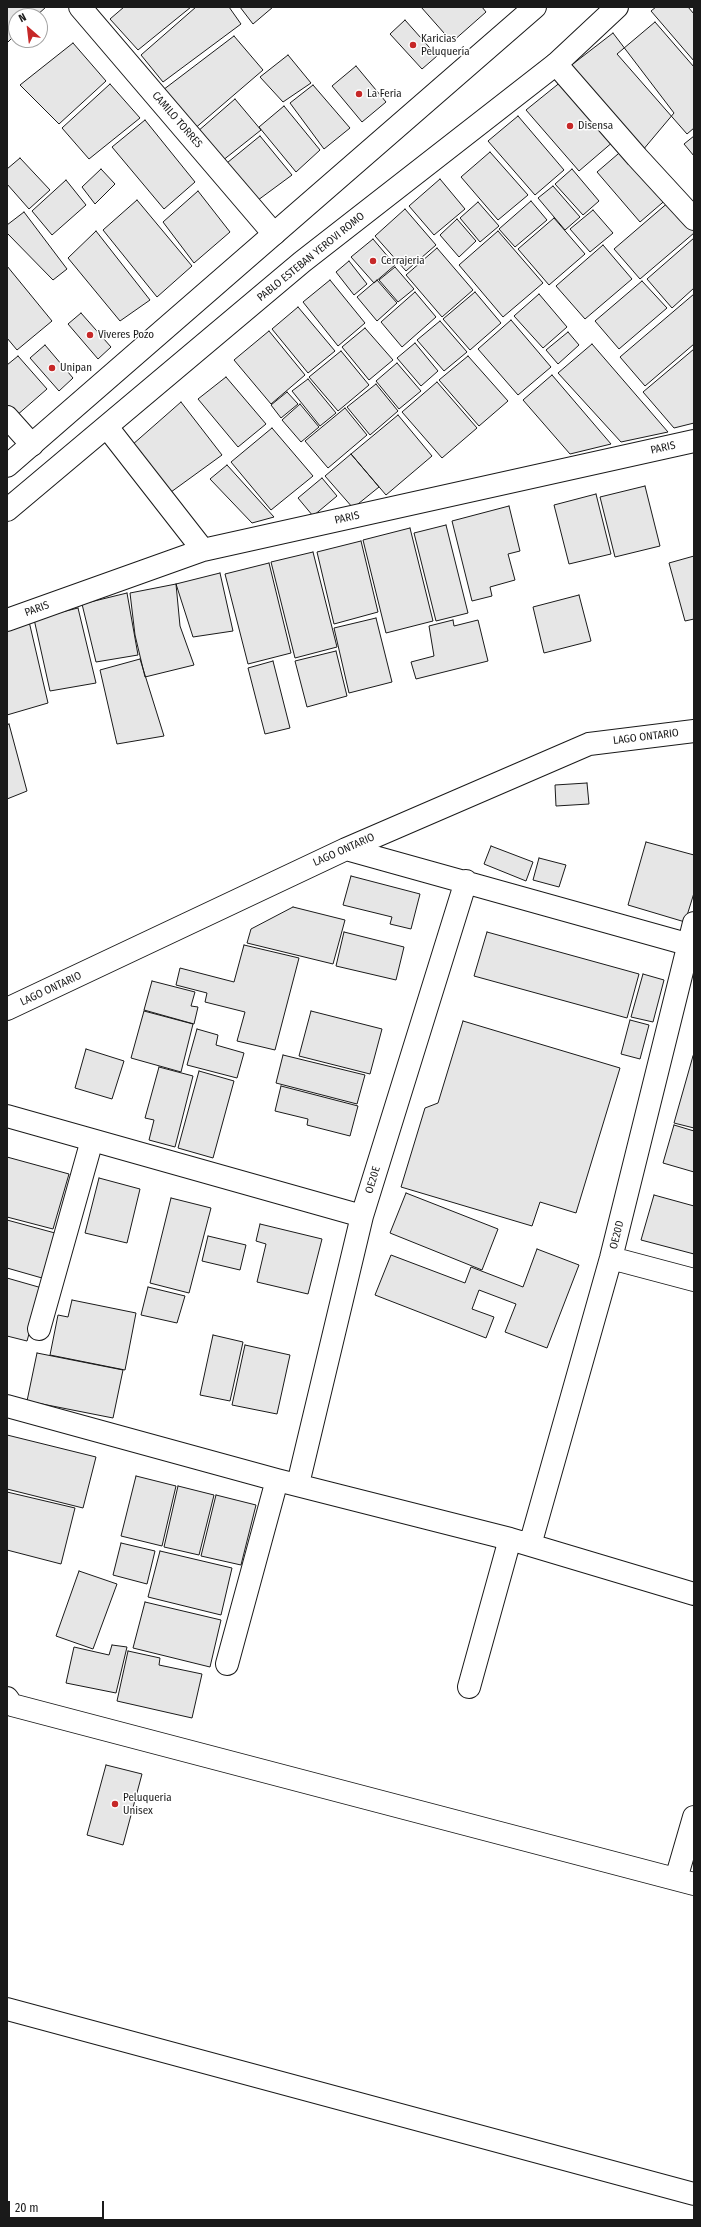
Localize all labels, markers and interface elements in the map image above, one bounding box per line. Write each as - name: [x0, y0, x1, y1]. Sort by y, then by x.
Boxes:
- north arrow: [8, 8, 48, 48]
- text: N: [17, 11, 29, 25]
- place label: Karicias Peluquería: [421, 32, 470, 58]
- marker: Karicias Peluquería: [408, 40, 418, 50]
- place label: La Feria: [367, 87, 402, 101]
- street label: CAMILO TORRES: [149, 89, 205, 151]
- marker: La Feria: [354, 89, 364, 99]
- place label: Disensa: [578, 119, 613, 133]
- marker: Disensa: [565, 121, 575, 131]
- street label: PABLO ESTEBAN YEROVI ROMO: [255, 210, 367, 304]
- place label: Cerrajeria: [381, 254, 425, 268]
- marker: Cerrajeria: [368, 256, 378, 266]
- place label: Viveres Pozo: [98, 328, 154, 342]
- marker: Viveres Pozo: [85, 330, 95, 340]
- place label: Unipan: [60, 361, 92, 375]
- marker: Unipan: [47, 363, 57, 373]
- street label: PARIS: [649, 439, 677, 457]
- street label: PARIS: [333, 509, 361, 527]
- street label: PARIS: [23, 598, 51, 620]
- street label: LAGO ONTARIO: [612, 726, 680, 748]
- street label: LAGO ONTARIO: [311, 831, 377, 869]
- street label: LAGO ONTARIO: [18, 969, 84, 1009]
- street label: OE20E: [363, 1165, 383, 1195]
- street label: OE20D: [607, 1219, 627, 1251]
- place label: Peluqueria Unisex: [123, 1791, 172, 1817]
- marker: Peluqueria Unisex: [110, 1799, 120, 1809]
- scale bar: [10, 2193, 106, 2219]
- text: 20 m: [15, 2201, 39, 2215]

